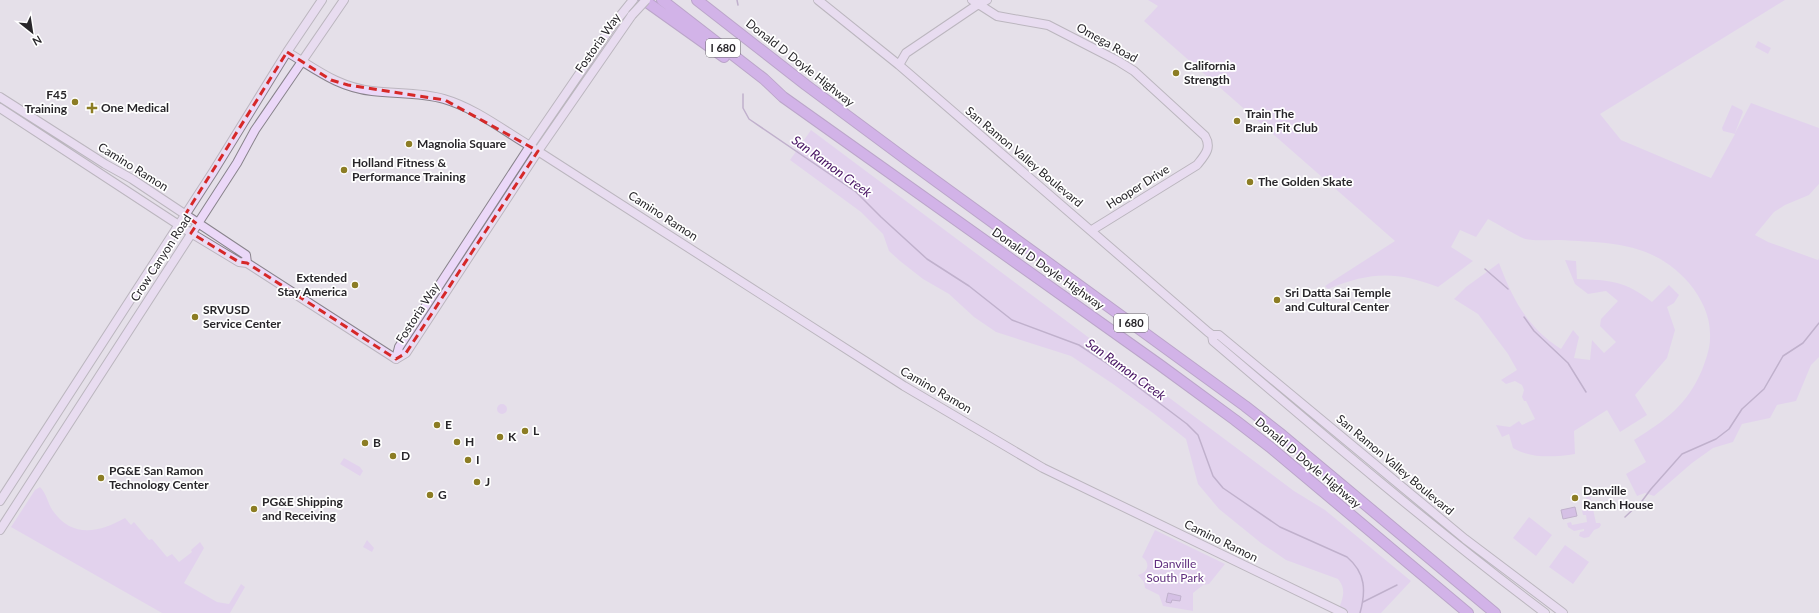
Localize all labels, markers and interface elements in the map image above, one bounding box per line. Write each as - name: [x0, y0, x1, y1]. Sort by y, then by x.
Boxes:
- street label: Fostoria Way: [572, 9, 624, 75]
- north arrow: [12, 12, 52, 52]
- street label: Donald D Doyle Highway: [743, 16, 858, 110]
- street label: Omega Road: [1074, 20, 1140, 66]
- text: N: [30, 33, 44, 49]
- road number: I 680: [706, 39, 740, 57]
- place label: California Strength: [1184, 58, 1235, 87]
- marker: California Strength: [1171, 68, 1181, 78]
- place label: F45 Training: [25, 87, 68, 116]
- marker: F45 Training: [70, 97, 80, 107]
- place label: One Medical: [101, 100, 169, 115]
- marker: One Medical: [86, 102, 98, 114]
- street label: San Ramon Valley Boulevard: [963, 103, 1086, 210]
- place label: Train The Brain Fit Club: [1245, 106, 1318, 135]
- marker: Train The Brain Fit Club: [1232, 116, 1242, 126]
- water label: San Ramon Creek: [789, 132, 876, 201]
- place label: Magnolia Square: [417, 136, 507, 151]
- street label: Camino Ramon: [95, 139, 171, 194]
- marker: Magnolia Square: [404, 139, 414, 149]
- place label: Holland Fitness & Performance Training: [352, 155, 466, 184]
- street label: Hooper Drive: [1103, 161, 1172, 212]
- marker: Holland Fitness & Performance Training: [339, 165, 349, 175]
- place label: The Golden Skate: [1258, 174, 1353, 189]
- marker: The Golden Skate: [1245, 177, 1255, 187]
- street label: Camino Ramon: [626, 187, 701, 244]
- street label: Crow Canyon Road: [127, 211, 194, 304]
- street label: Donald D Doyle Highway: [989, 224, 1108, 314]
- place label: Extended Stay America: [278, 270, 347, 299]
- street label: Fostoria Way: [392, 279, 443, 346]
- marker: Extended Stay America: [350, 280, 360, 290]
- place label: Sri Datta Sai Temple and Cultural Center: [1285, 285, 1392, 314]
- marker: Sri Datta Sai Temple and Cultural Center: [1272, 295, 1282, 305]
- place label: SRVUSD Service Center: [203, 302, 282, 331]
- marker: SRVUSD Service Center: [190, 312, 200, 322]
- road number: I 680: [1114, 314, 1148, 332]
- water label: San Ramon Creek: [1083, 335, 1170, 404]
- street label: Camino Ramon: [898, 363, 975, 416]
- street label: San Ramon Valley Boulevard: [1334, 411, 1457, 518]
- street label: Donald D Doyle Highway: [1252, 414, 1365, 512]
- place label: E: [445, 417, 452, 432]
- marker: E: [432, 420, 442, 430]
- place label: L: [533, 423, 540, 438]
- marker: L: [520, 426, 530, 436]
- place label: K: [508, 429, 517, 444]
- marker: K: [495, 432, 505, 442]
- place label: H: [465, 434, 474, 449]
- place label: B: [373, 435, 381, 450]
- marker: H: [452, 437, 462, 447]
- marker: B: [360, 438, 370, 448]
- place label: D: [401, 448, 410, 463]
- marker: D: [388, 451, 398, 461]
- place label: I: [476, 452, 480, 467]
- marker: I: [463, 455, 473, 465]
- place label: PG&E San Ramon Technology Center: [109, 463, 209, 492]
- marker: PG&E San Ramon Technology Center: [96, 473, 106, 483]
- place label: J: [485, 474, 490, 489]
- marker: J: [472, 477, 482, 487]
- place label: Danville Ranch House: [1583, 483, 1654, 512]
- place label: G: [438, 487, 447, 502]
- marker: G: [425, 490, 435, 500]
- marker: Danville Ranch House: [1570, 493, 1580, 503]
- place label: PG&E Shipping and Receiving: [262, 494, 343, 523]
- marker: PG&E Shipping and Receiving: [249, 504, 259, 514]
- street label: Camino Ramon: [1182, 516, 1260, 565]
- park label: Danville South Park: [1146, 556, 1205, 585]

